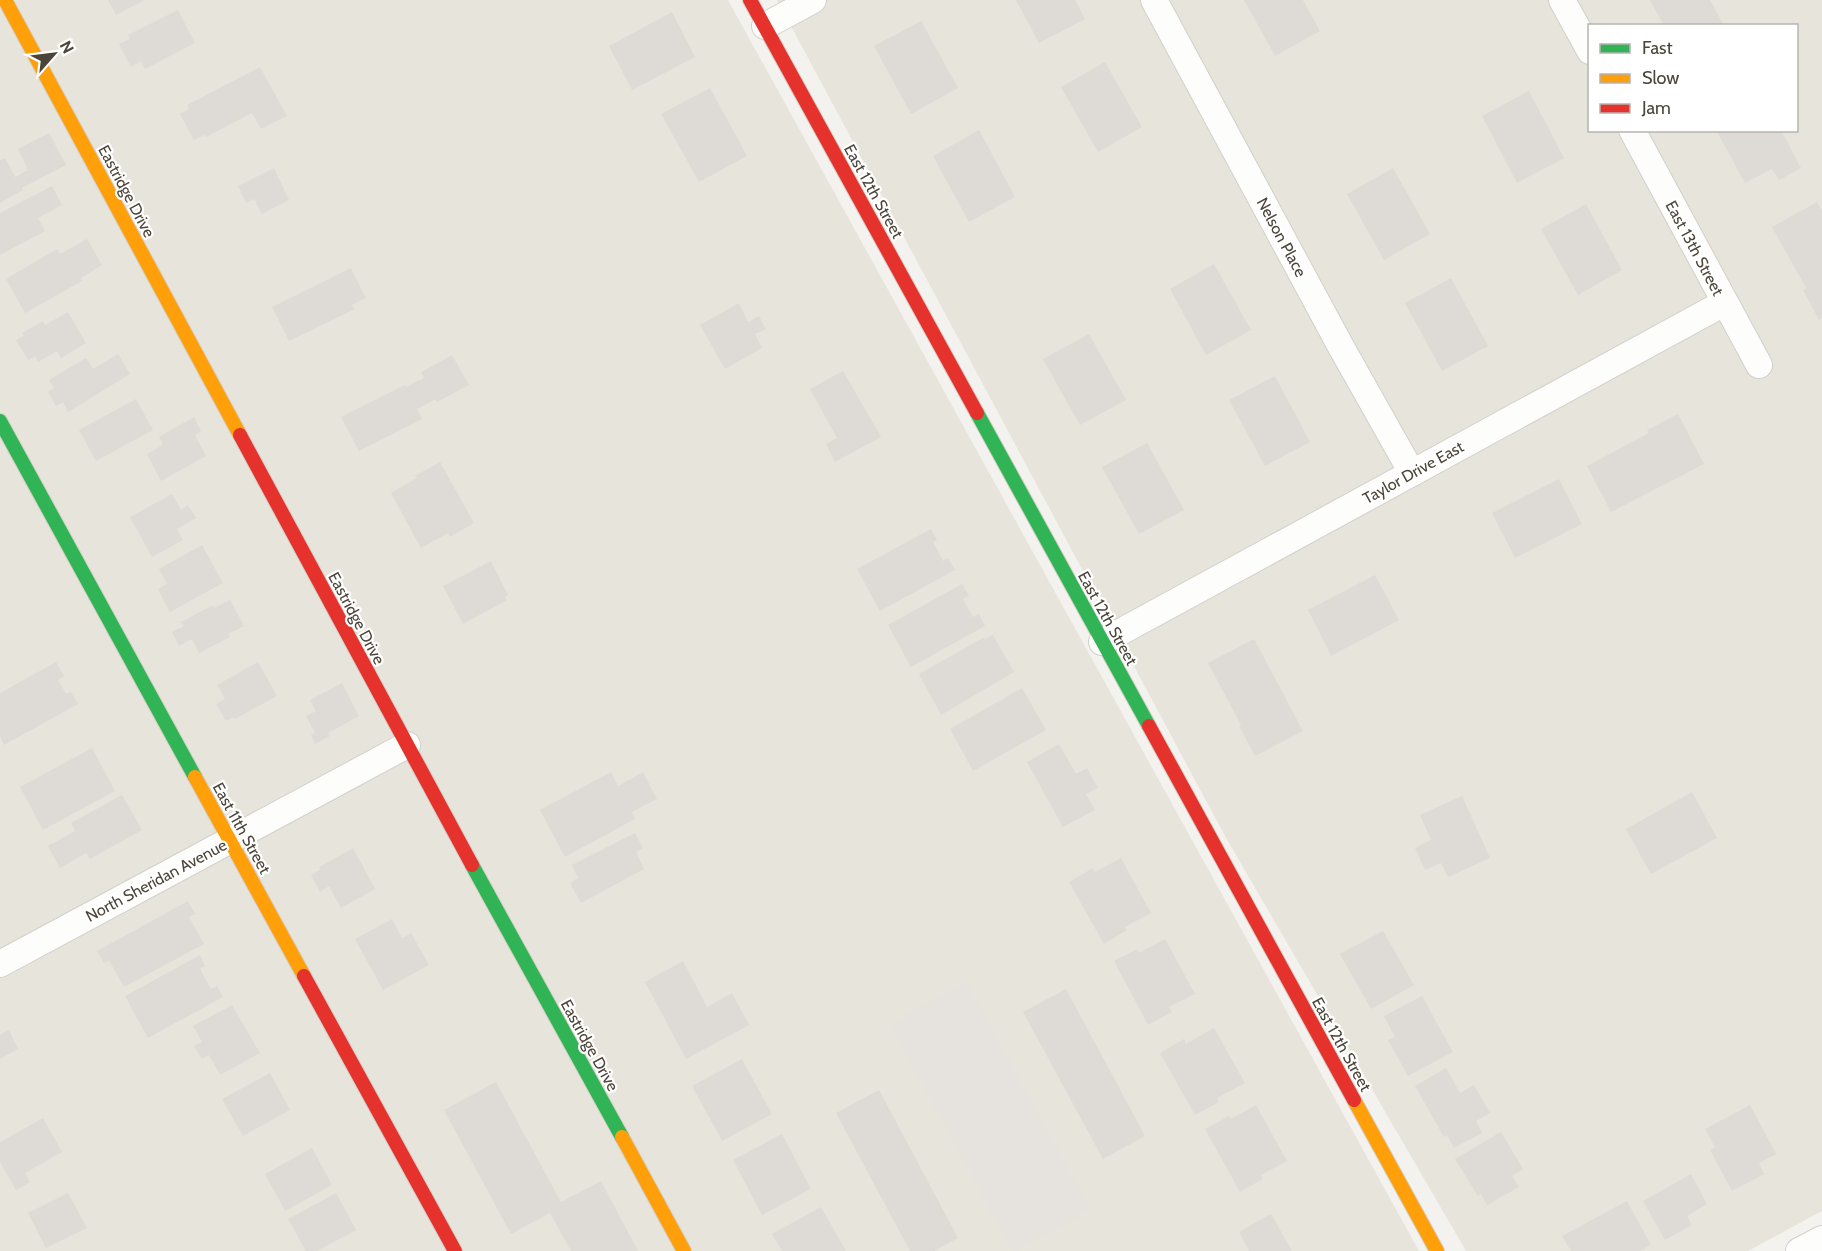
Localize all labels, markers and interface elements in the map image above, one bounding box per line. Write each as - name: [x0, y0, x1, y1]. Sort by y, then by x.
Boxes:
- north arrow: [24, 24, 84, 84]
- legend: [1588, 24, 1798, 132]
- text: Fast: [1642, 37, 1673, 59]
- text: N: [56, 38, 78, 57]
- text: Slow: [1642, 67, 1679, 89]
- text: Jam: [1641, 97, 1671, 119]
- street label: East 12th Street: [840, 141, 908, 242]
- street label: Eastridge Drive: [94, 142, 159, 241]
- street label: Nelson Place: [1253, 194, 1310, 280]
- street label: East 13th Street: [1662, 197, 1728, 299]
- street label: Taylor Drive East: [1360, 437, 1467, 508]
- street label: East 12th Street: [1074, 568, 1142, 669]
- street label: Eastridge Drive: [324, 569, 389, 668]
- street label: East 11th Street: [209, 779, 275, 878]
- street label: North Sheridan Avenue: [82, 835, 230, 926]
- street label: East 12th Street: [1308, 994, 1376, 1095]
- street label: Eastridge Drive: [557, 996, 622, 1094]

